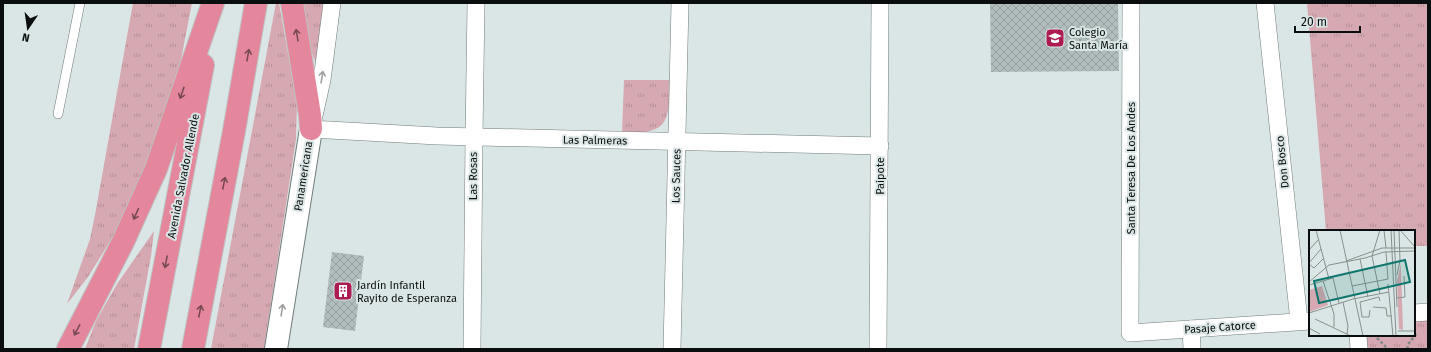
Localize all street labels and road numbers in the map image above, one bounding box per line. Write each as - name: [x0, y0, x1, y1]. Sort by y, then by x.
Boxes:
- street label: Santa Teresa De Los Andes: [1125, 102, 1138, 234]
- street label: Avenida Salvador Allende: [165, 113, 202, 240]
- street label: Las Palmeras: [563, 133, 627, 148]
- street label: Don Bosco: [1273, 135, 1292, 189]
- street label: Panamericana: [292, 140, 315, 212]
- street label: Los Sauces: [670, 149, 683, 203]
- street label: Las Rosas: [467, 152, 480, 200]
- street label: Paipote: [874, 157, 887, 195]
- street label: Pasaje Catorce: [1184, 319, 1256, 336]

